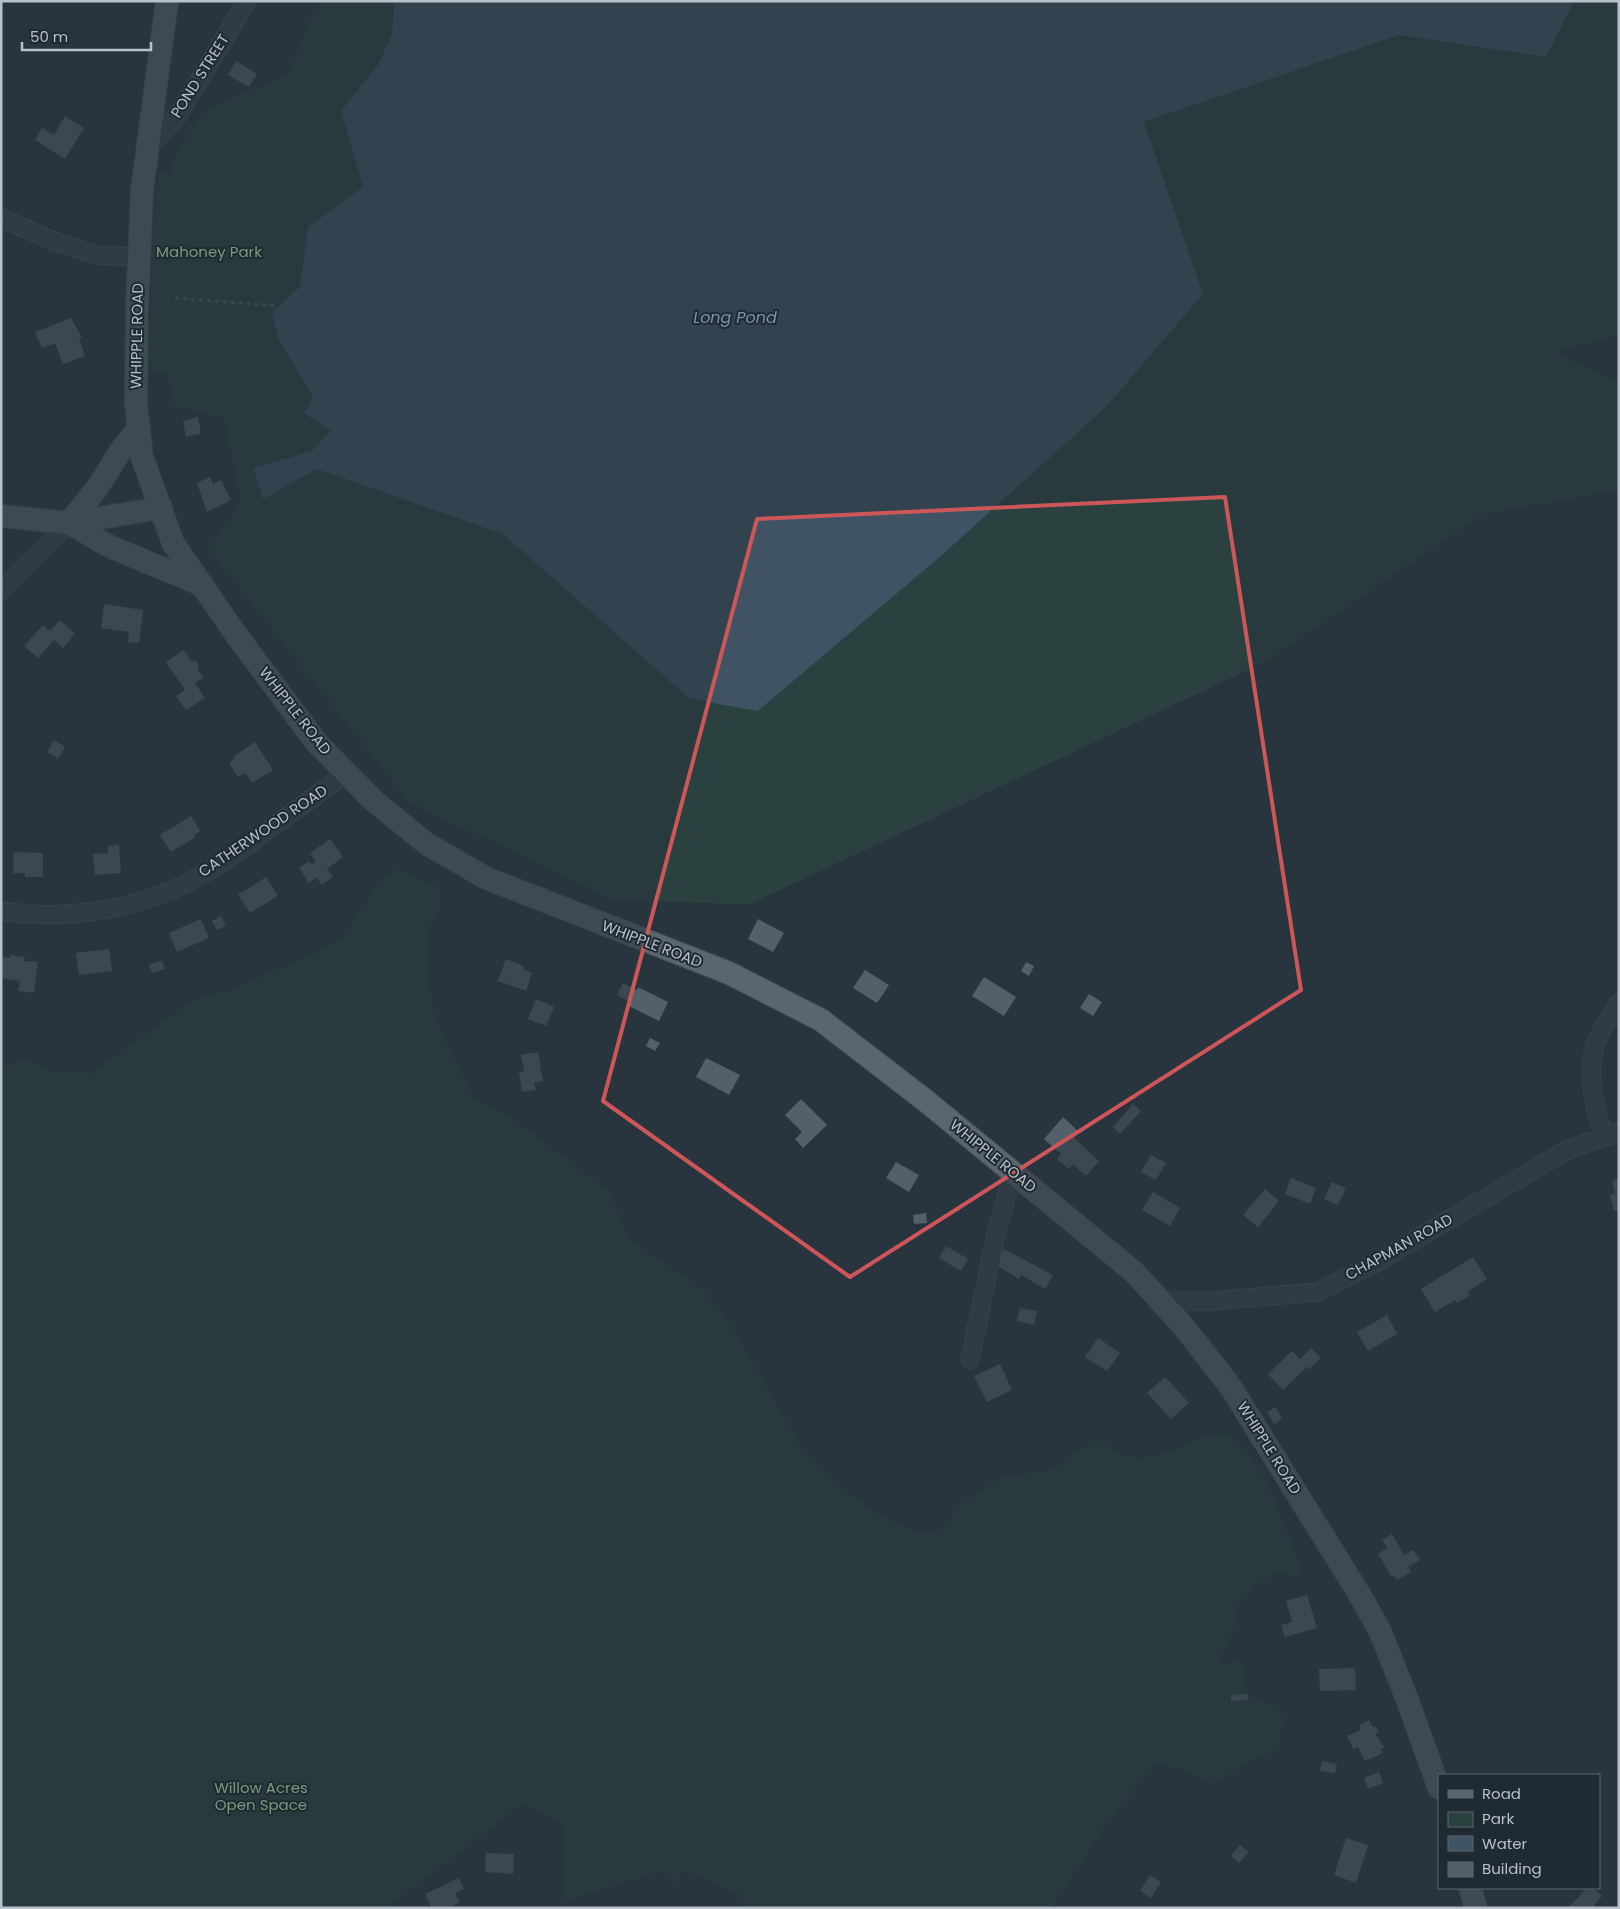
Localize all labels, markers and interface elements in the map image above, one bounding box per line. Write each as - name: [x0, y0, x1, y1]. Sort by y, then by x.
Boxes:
- scale bar: [22, 20, 151, 52]
- text: 50 m: [30, 26, 68, 47]
- street label: POND STREET: [165, 30, 234, 122]
- park label: Mahoney Park: [156, 241, 262, 262]
- street label: WHIPPLE ROAD: [125, 283, 148, 389]
- water label: Long Pond: [693, 306, 777, 329]
- street label: WHIPPLE ROAD: [255, 663, 336, 759]
- street label: CATHERWOOD ROAD: [194, 780, 331, 882]
- street label: WHIPPLE ROAD: [599, 915, 705, 972]
- street label: WHIPPLE ROAD: [946, 1114, 1041, 1197]
- street label: CHAPMAN ROAD: [1341, 1208, 1456, 1285]
- street label: WHIPPLE ROAD: [1232, 1397, 1306, 1498]
- legend: [1438, 1774, 1600, 1889]
- park label: Willow Acres Open Space: [214, 1777, 308, 1815]
- text: Road: [1482, 1783, 1521, 1804]
- text: Park: [1482, 1808, 1514, 1829]
- text: Water: [1482, 1833, 1528, 1854]
- text: Building: [1482, 1858, 1542, 1879]

